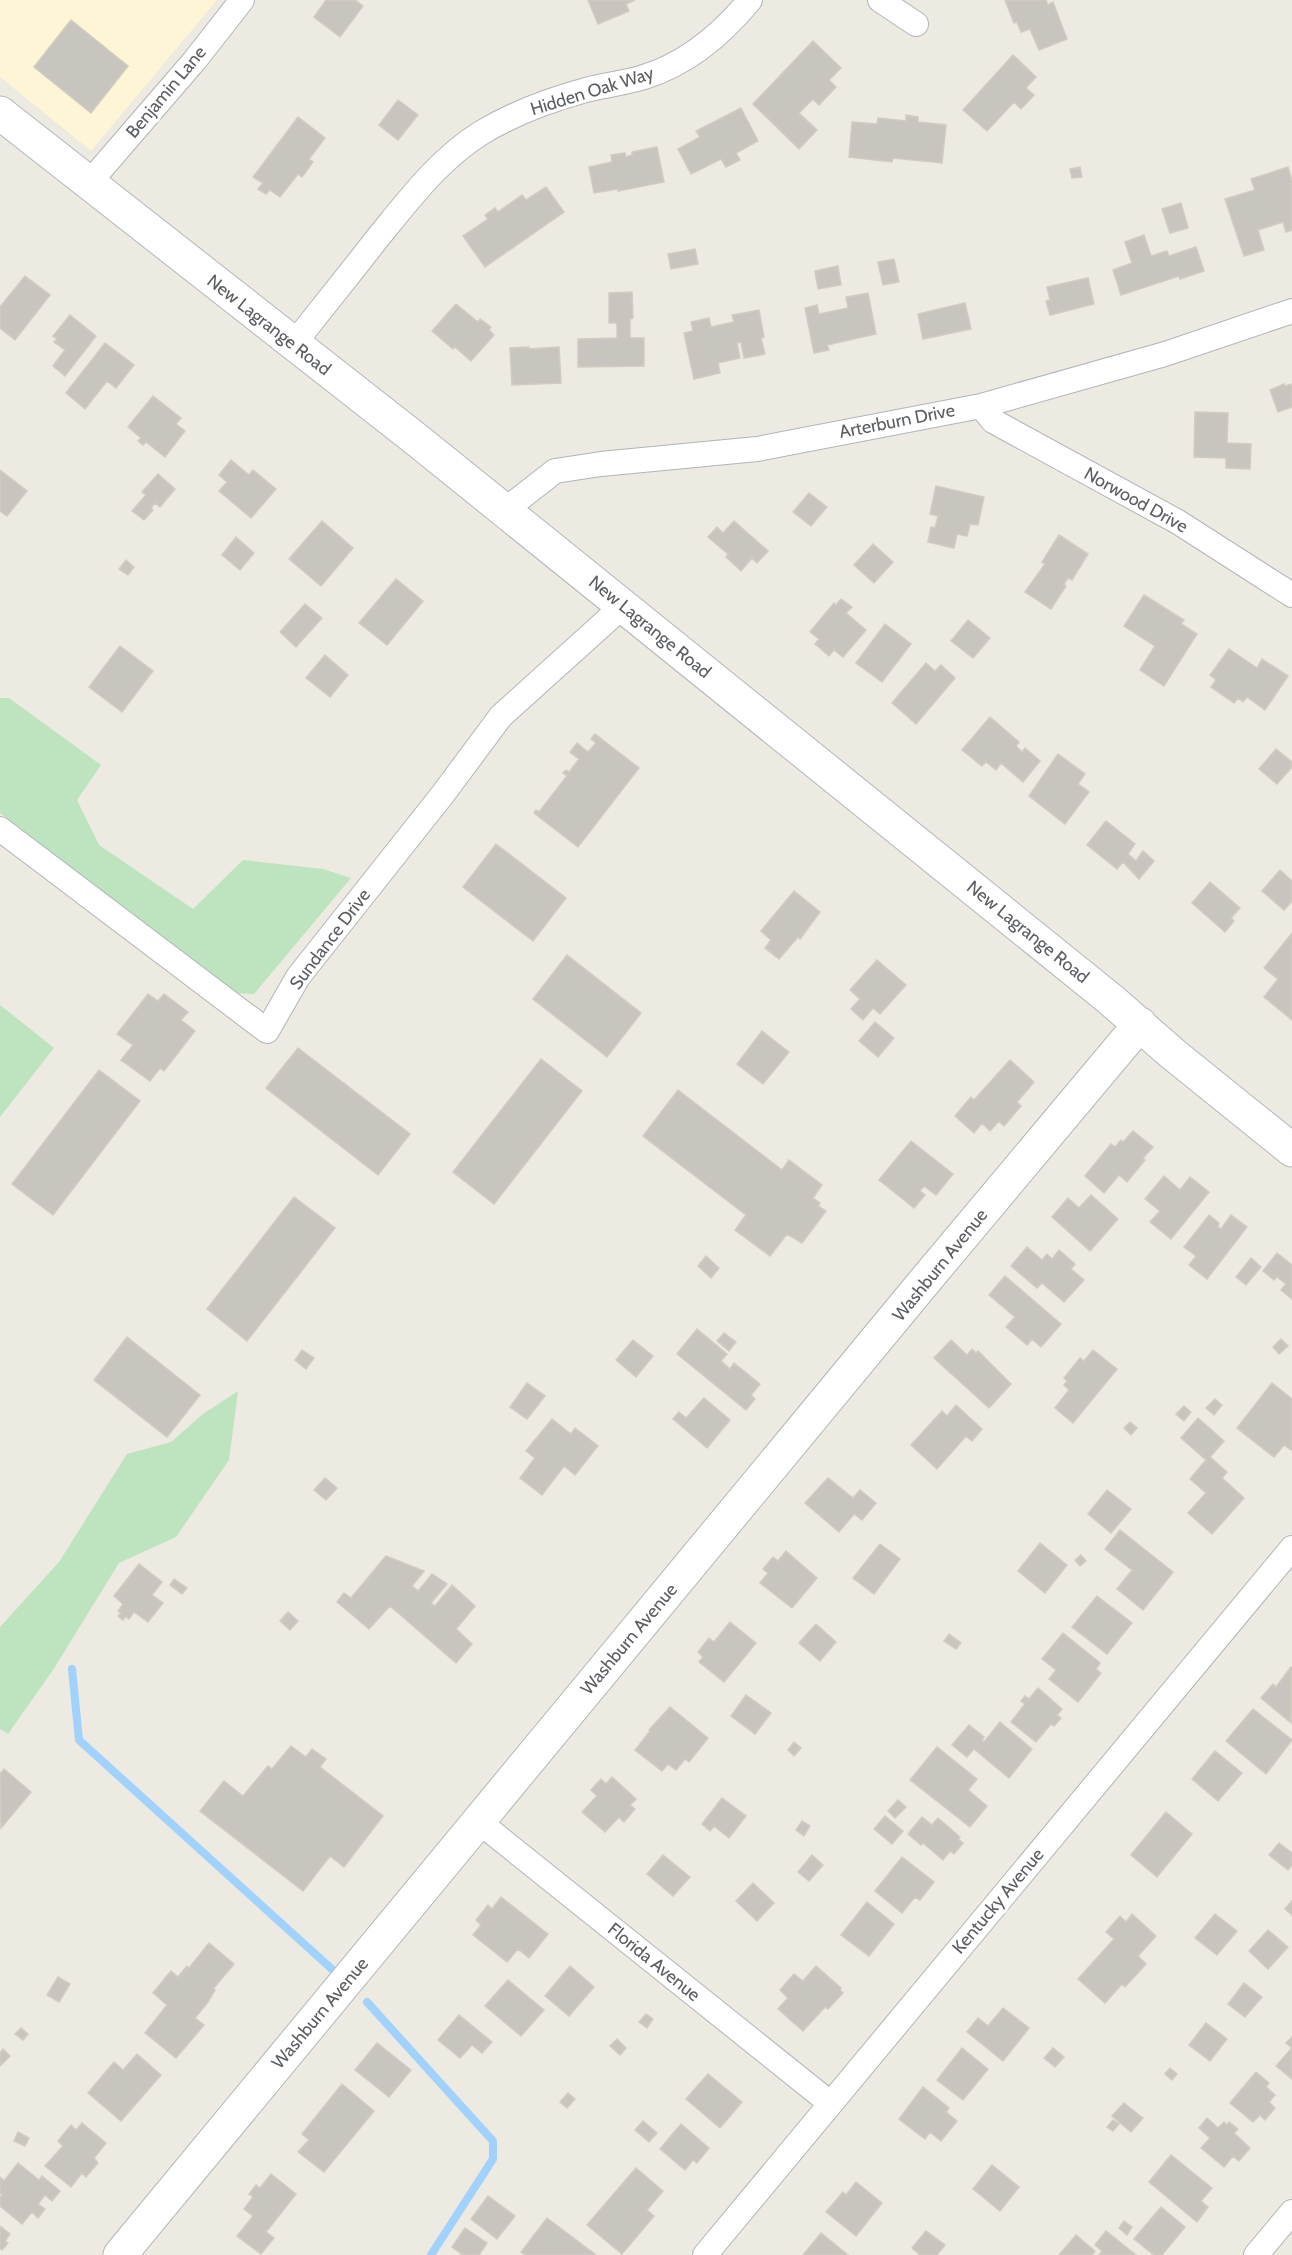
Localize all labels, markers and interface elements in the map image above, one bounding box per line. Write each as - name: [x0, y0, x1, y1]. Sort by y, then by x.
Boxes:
- street label: Benjamin Lane: [121, 42, 211, 142]
- street label: Hidden Oak Way: [528, 62, 656, 120]
- street label: New Lagrange Road: [203, 270, 335, 380]
- street label: Arterburn Drive: [837, 399, 957, 443]
- street label: Norwood Drive: [1080, 462, 1192, 538]
- street label: New Lagrange Road: [584, 571, 716, 683]
- street label: New Lagrange Road: [962, 876, 1094, 988]
- street label: Sundance Drive: [285, 884, 375, 994]
- street label: Washburn Avenue: [888, 1204, 992, 1326]
- street label: Washburn Avenue: [576, 1579, 682, 1699]
- street label: Kentucky Avenue: [948, 1844, 1048, 1958]
- street label: Florida Avenue: [603, 1918, 705, 2006]
- street label: Washburn Avenue: [267, 1953, 373, 2073]

